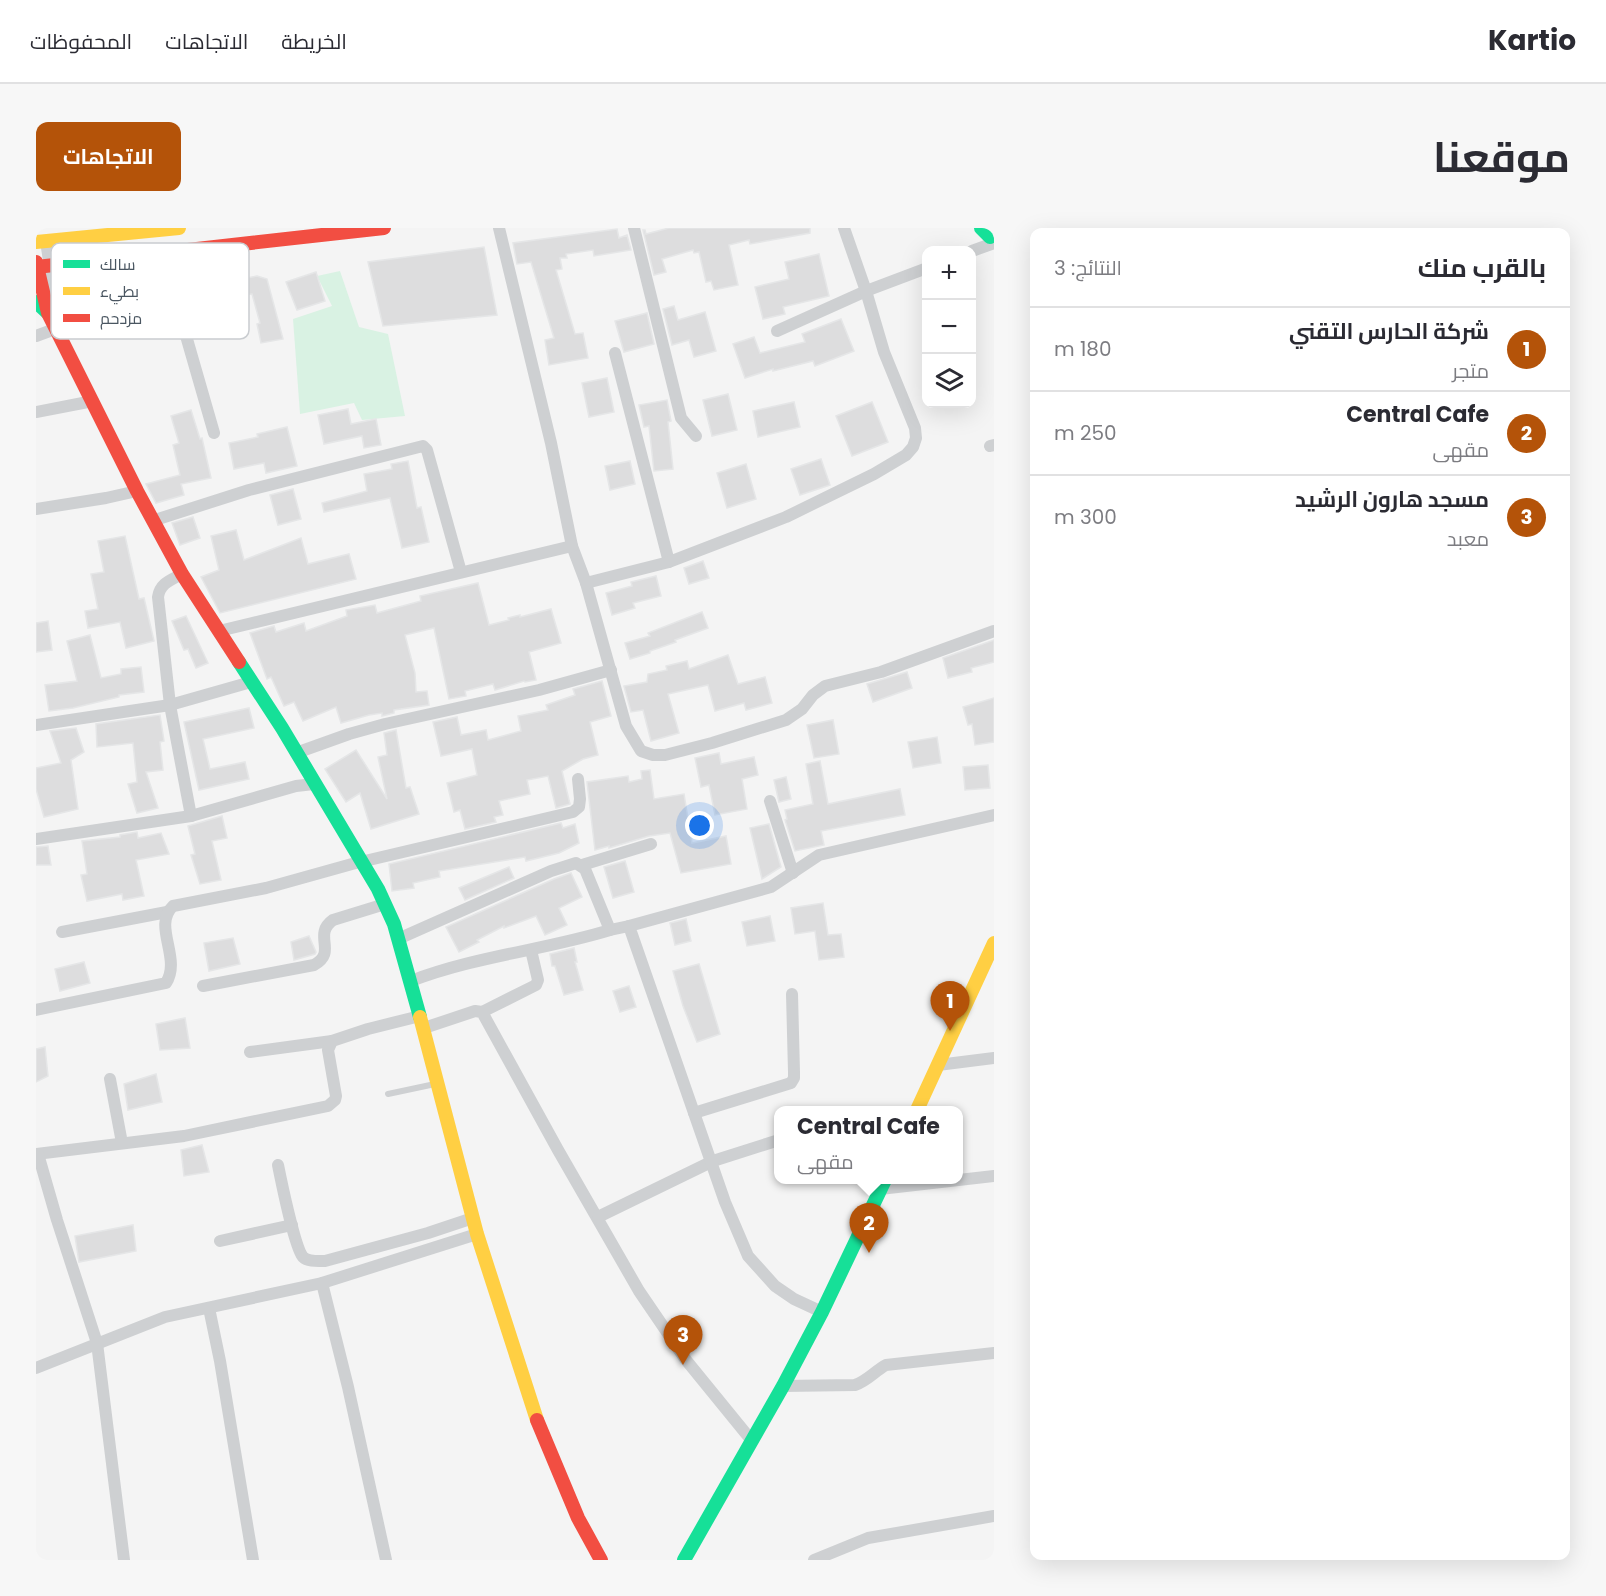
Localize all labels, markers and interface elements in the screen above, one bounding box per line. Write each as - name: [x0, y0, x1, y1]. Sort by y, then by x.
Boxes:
- text: Kartio: [1488, 21, 1576, 60]
- text: المحفوظات: [30, 27, 132, 56]
- text: الاتجاهات: [165, 27, 248, 56]
- text: الخريطة: [281, 27, 347, 56]
- button: الاتجاهات: [36, 122, 181, 191]
- text: موقعنا: [1433, 128, 1570, 187]
- legend: [51, 243, 249, 339]
- map controls: [922, 246, 976, 408]
- button: +: [922, 246, 976, 300]
- text: بالقرب منك: [1418, 250, 1546, 286]
- text: سالك: [100, 253, 135, 276]
- text: النتائج: 3: [1054, 254, 1122, 282]
- text: بطيء: [100, 280, 139, 305]
- button: −: [922, 300, 976, 354]
- text: مزدحم: [100, 307, 142, 330]
- text: شركة الحارس التقني: [1289, 316, 1489, 347]
- text: 180 m: [1054, 335, 1112, 363]
- text: 1: [1523, 335, 1530, 363]
- button: layers: [922, 354, 976, 408]
- text: متجر: [1452, 357, 1489, 385]
- text: Central Cafe: [1346, 399, 1489, 430]
- text: 250 m: [1054, 419, 1117, 447]
- text: 2: [1521, 419, 1532, 447]
- text: مقهى: [1433, 436, 1489, 464]
- text: مسجد هارون الرشيد: [1295, 484, 1489, 515]
- text: 300 m: [1054, 503, 1117, 531]
- text: 3: [1520, 503, 1533, 531]
- text: معبد: [1447, 525, 1489, 553]
- your location: [685, 811, 714, 840]
- pin: 1: [930, 982, 970, 1031]
- popup: [774, 1106, 963, 1184]
- text: Central Cafe: [797, 1111, 940, 1142]
- text: مقهى: [797, 1148, 854, 1176]
- pin: 2: [850, 1204, 888, 1253]
- pin: 3: [664, 1316, 702, 1365]

